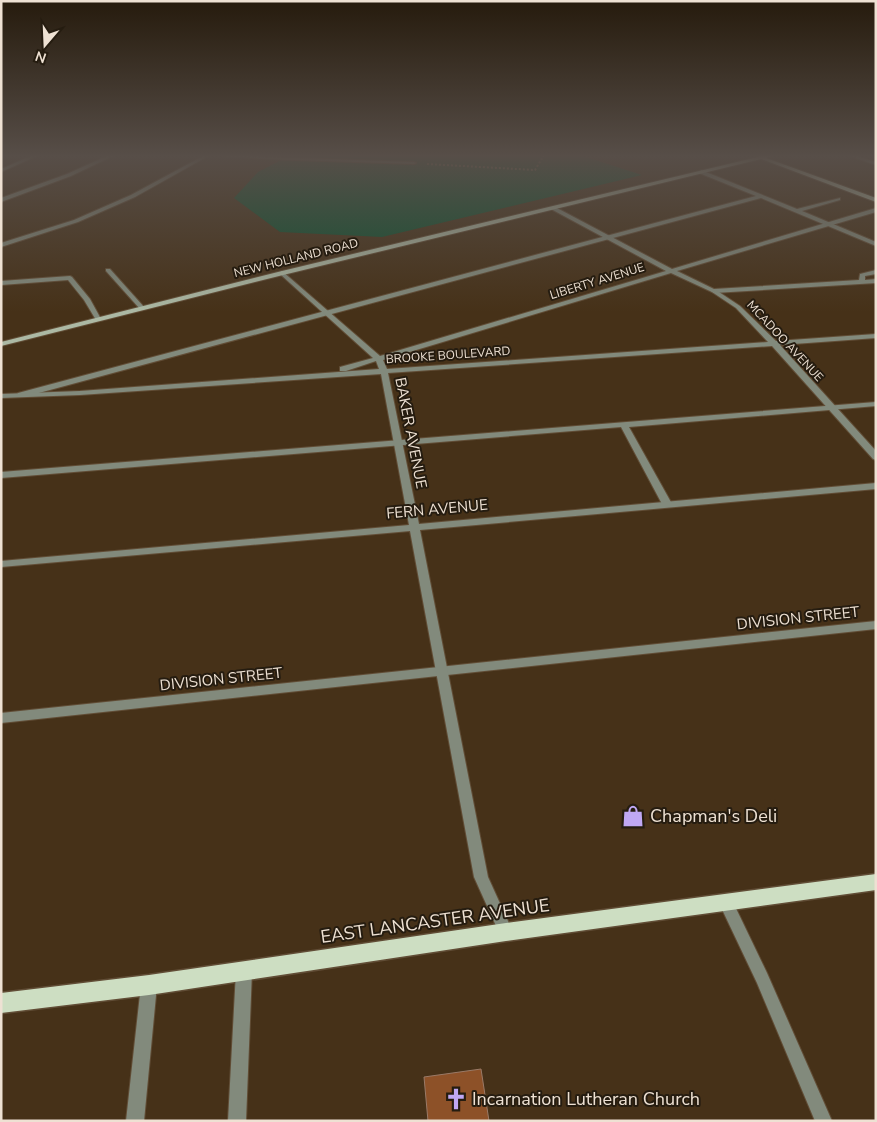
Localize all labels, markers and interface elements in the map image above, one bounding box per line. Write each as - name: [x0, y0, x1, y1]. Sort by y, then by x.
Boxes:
- north arrow: [20, 20, 70, 70]
- text: N: [33, 46, 49, 68]
- street label: NEW HOLLAND ROAD: [232, 235, 360, 281]
- street label: LIBERTY AVENUE: [548, 259, 646, 303]
- street label: MCADOO AVENUE: [743, 297, 827, 385]
- street label: BROOKE BOULEVARD: [385, 343, 511, 367]
- street label: BAKER AVENUE: [390, 376, 432, 490]
- street label: FERN AVENUE: [385, 495, 489, 523]
- street label: DIVISION STREET: [736, 602, 860, 634]
- street label: DIVISION STREET: [159, 663, 283, 695]
- shop icon: Chapman's Deli: [620, 803, 646, 829]
- place label: Chapman's Deli: [650, 804, 777, 828]
- street label: EAST LANCASTER AVENUE: [319, 893, 551, 949]
- church icon: Incarnation Lutheran Church: [443, 1086, 469, 1112]
- place label: Incarnation Lutheran Church: [472, 1087, 700, 1111]

